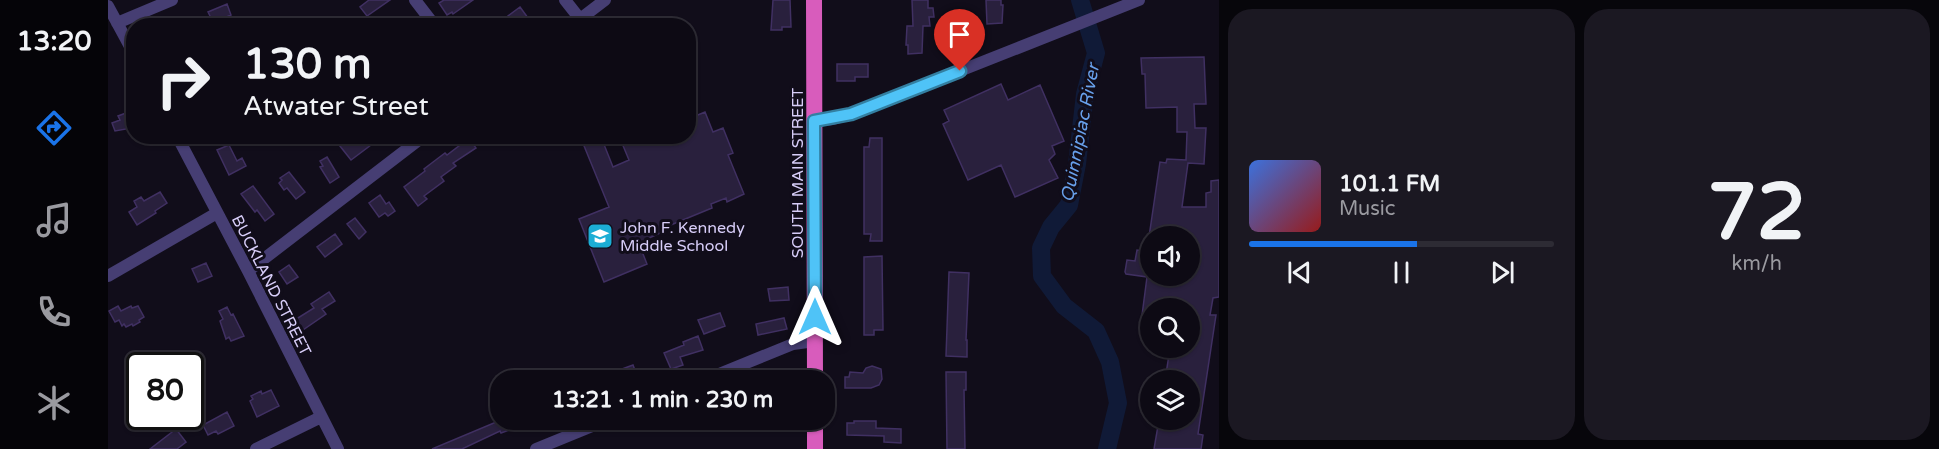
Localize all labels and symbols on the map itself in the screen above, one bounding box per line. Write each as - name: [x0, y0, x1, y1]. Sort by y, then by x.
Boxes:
- pin: [934, 9, 985, 71]
- water label: Quinnipiac River: [1056, 60, 1105, 204]
- street label: SOUTH MAIN STREET: [788, 88, 808, 258]
- street label: BUCKLAND STREET: [227, 212, 315, 359]
- place label: John F. Kennedy Middle School: [620, 218, 745, 256]
- school or university icon: John F. Kennedy Middle School: [585, 221, 615, 251]
- position arrow: [783, 285, 847, 349]
- speed limit sign: 80: [126, 352, 204, 430]

